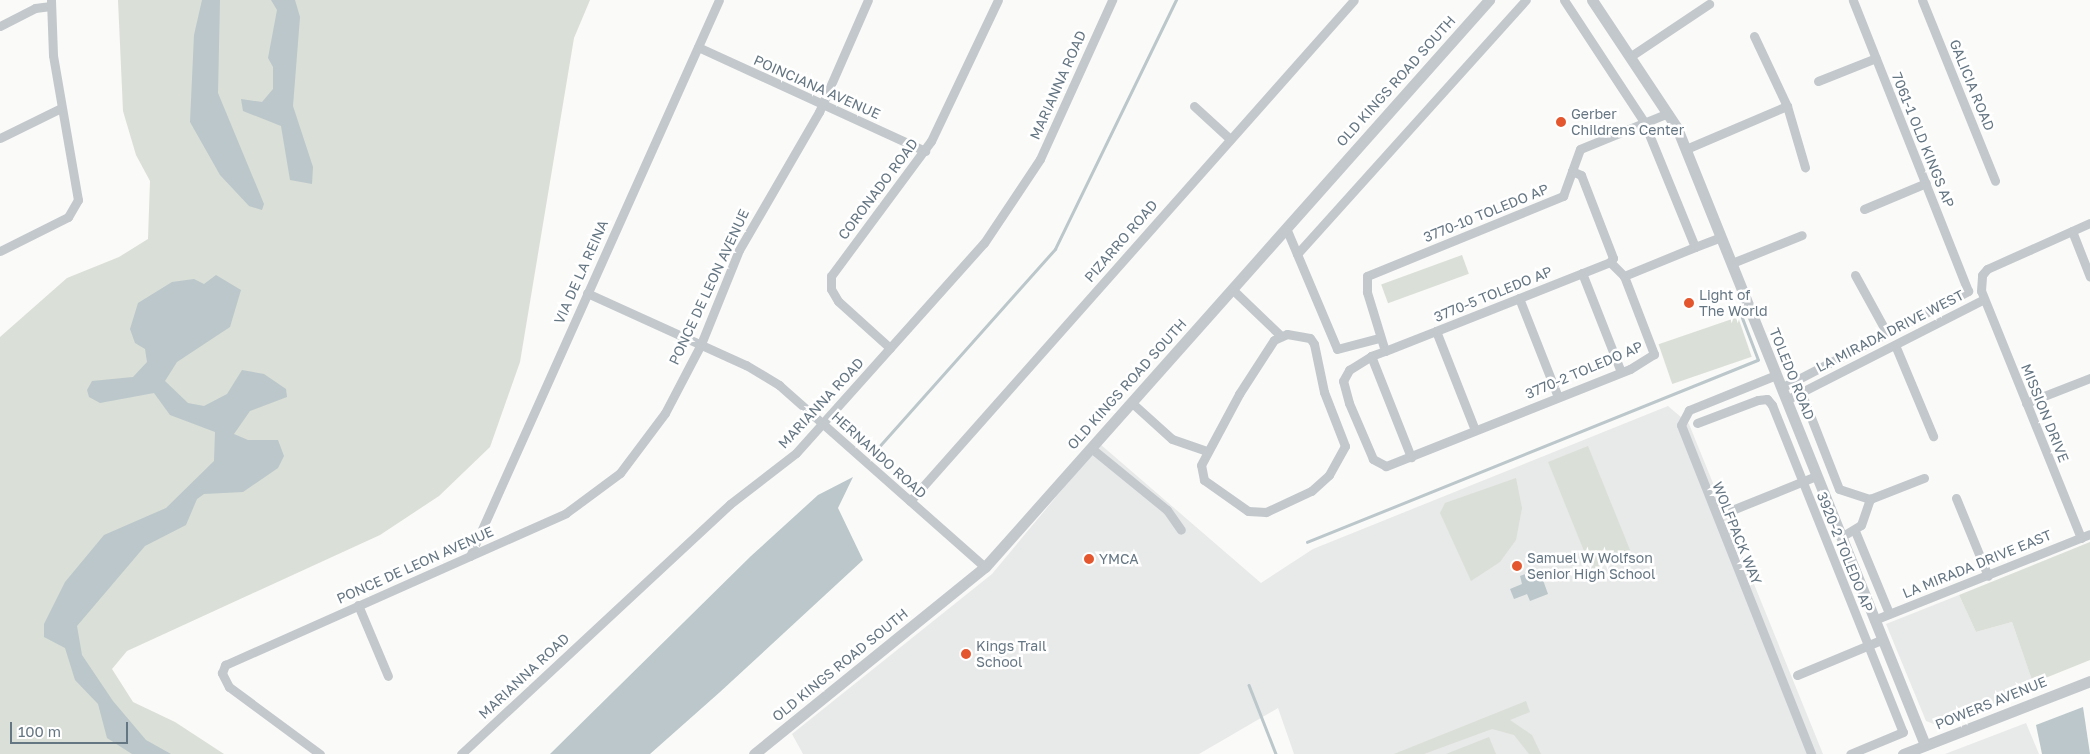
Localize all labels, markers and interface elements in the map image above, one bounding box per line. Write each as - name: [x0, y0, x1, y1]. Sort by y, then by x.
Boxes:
- street label: OLD KINGS ROAD SOUTH: [1333, 12, 1459, 150]
- street label: MARIANNA ROAD: [1026, 28, 1090, 142]
- street label: GALICIA ROAD: [1946, 37, 1998, 133]
- street label: POINCIANA AVENUE: [751, 52, 883, 122]
- street label: 7061-1 OLD KINGS AP: [1888, 70, 1958, 210]
- place label: Gerber Childrens Center: [1571, 106, 1684, 138]
- marker: Gerber Childrens Center: [1555, 116, 1567, 128]
- street label: CORONADO ROAD: [835, 135, 921, 243]
- street label: 3770-10 TOLEDO AP: [1421, 180, 1551, 246]
- street label: PIZARRO ROAD: [1081, 197, 1161, 285]
- street label: PONCE DE LEON AVENUE: [665, 206, 753, 368]
- street label: VIA DE LA REINA: [550, 217, 612, 327]
- street label: 3770-5 TOLEDO AP: [1431, 263, 1555, 325]
- street label: LA MIRADA DRIVE WEST: [1813, 286, 1967, 376]
- place label: Light of The World: [1699, 287, 1768, 320]
- marker: Light of The World: [1683, 297, 1695, 309]
- street label: OLD KINGS ROAD SOUTH: [1064, 315, 1190, 453]
- street label: TOLEDO ROAD: [1766, 326, 1818, 422]
- street label: 3770-2 TOLEDO AP: [1523, 338, 1645, 402]
- street label: MARIANNA ROAD: [775, 354, 867, 452]
- street label: MISSION DRIVE: [2018, 361, 2072, 465]
- street label: HERNANDO ROAD: [828, 408, 930, 502]
- street label: WOLFPACK WAY: [1709, 479, 1765, 587]
- street label: 3920-2 TOLEDO AP: [1813, 490, 1877, 614]
- street label: PONCE DE LEON AVENUE: [334, 523, 496, 607]
- street label: LA MIRADA DRIVE EAST: [1900, 526, 2054, 602]
- place label: Samuel W Wolfson Senior High School: [1527, 550, 1655, 582]
- place label: YMCA: [1099, 551, 1139, 567]
- marker: YMCA: [1083, 553, 1095, 565]
- marker: Samuel W Wolfson Senior High School: [1511, 560, 1523, 572]
- street label: OLD KINGS ROAD SOUTH: [769, 605, 911, 725]
- street label: MARIANNA ROAD: [475, 630, 573, 722]
- place label: Kings Trail School: [976, 638, 1046, 670]
- marker: Kings Trail School: [960, 648, 972, 660]
- street label: POWERS AVENUE: [1933, 673, 2049, 733]
- scale bar: [12, 712, 130, 744]
- text: 100 m: [18, 722, 61, 740]

